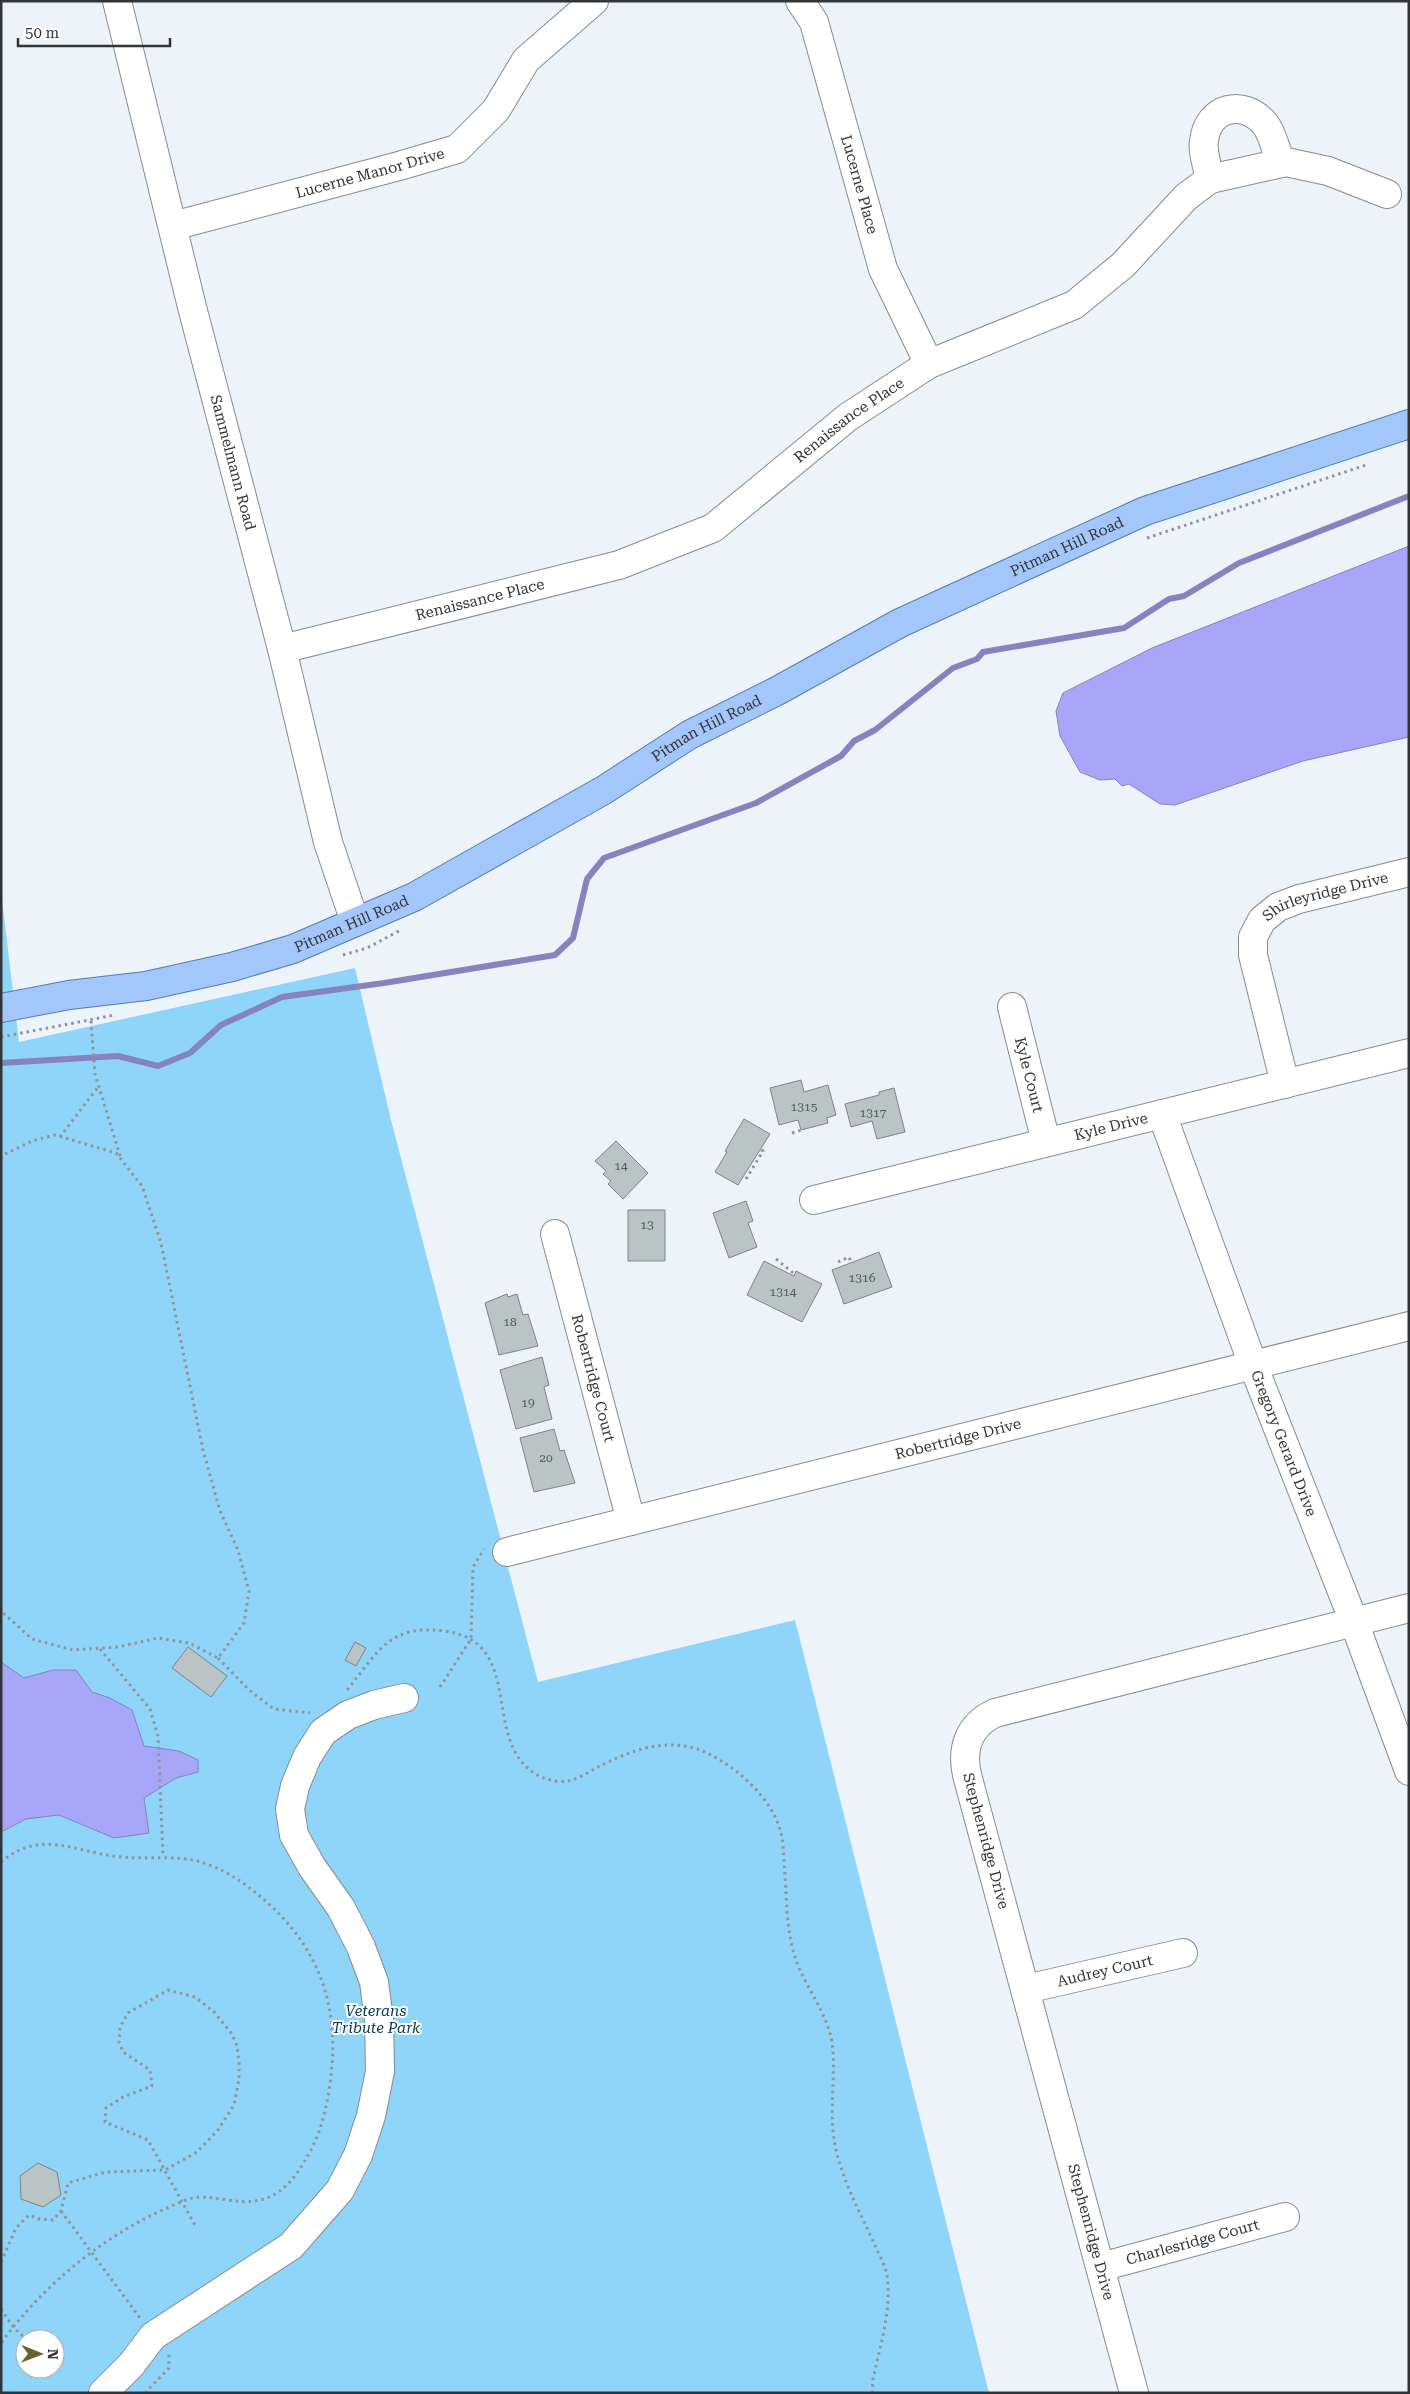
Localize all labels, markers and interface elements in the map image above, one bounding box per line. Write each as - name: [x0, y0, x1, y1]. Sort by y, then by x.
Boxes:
- scale bar: [18, 15, 170, 47]
- text: 50 m: [25, 24, 60, 42]
- street label: Lucerne Place: [837, 133, 882, 236]
- street label: Lucerne Manor Drive: [294, 144, 447, 202]
- street label: Renaissance Place: [790, 374, 907, 467]
- street label: Sammelmann Road: [206, 393, 260, 533]
- street label: Pitman Hill Road: [1007, 513, 1127, 580]
- street label: Renaissance Place: [414, 575, 546, 624]
- street label: Pitman Hill Road: [648, 691, 765, 766]
- street label: Shirleyridge Drive: [1259, 868, 1390, 925]
- street label: Pitman Hill Road: [291, 891, 412, 956]
- street label: Kyle Court: [1011, 1035, 1047, 1115]
- house number: 1315: [791, 1100, 818, 1114]
- house number: 1317: [860, 1106, 887, 1120]
- street label: Kyle Drive: [1073, 1109, 1150, 1144]
- house number: 14: [614, 1159, 628, 1173]
- house number: 13: [640, 1218, 654, 1232]
- house number: 1316: [849, 1271, 876, 1285]
- house number: 1314: [770, 1285, 797, 1299]
- street label: Robertridge Court: [568, 1312, 619, 1444]
- house number: 18: [503, 1315, 517, 1329]
- street label: Gregory Gerard Drive: [1247, 1368, 1321, 1519]
- house number: 19: [521, 1396, 535, 1410]
- street label: Robertridge Drive: [893, 1415, 1023, 1463]
- house number: 20: [539, 1451, 553, 1465]
- street label: Stephenridge Drive: [959, 1771, 1013, 1911]
- street label: Audrey Court: [1055, 1951, 1155, 1991]
- park label: Veterans Tribute Park: [332, 2002, 421, 2037]
- street label: Stephenridge Drive: [1064, 2162, 1118, 2302]
- street label: Charlesridge Court: [1124, 2215, 1262, 2269]
- north arrow: [15, 2329, 65, 2379]
- text: N: [45, 2349, 61, 2360]

